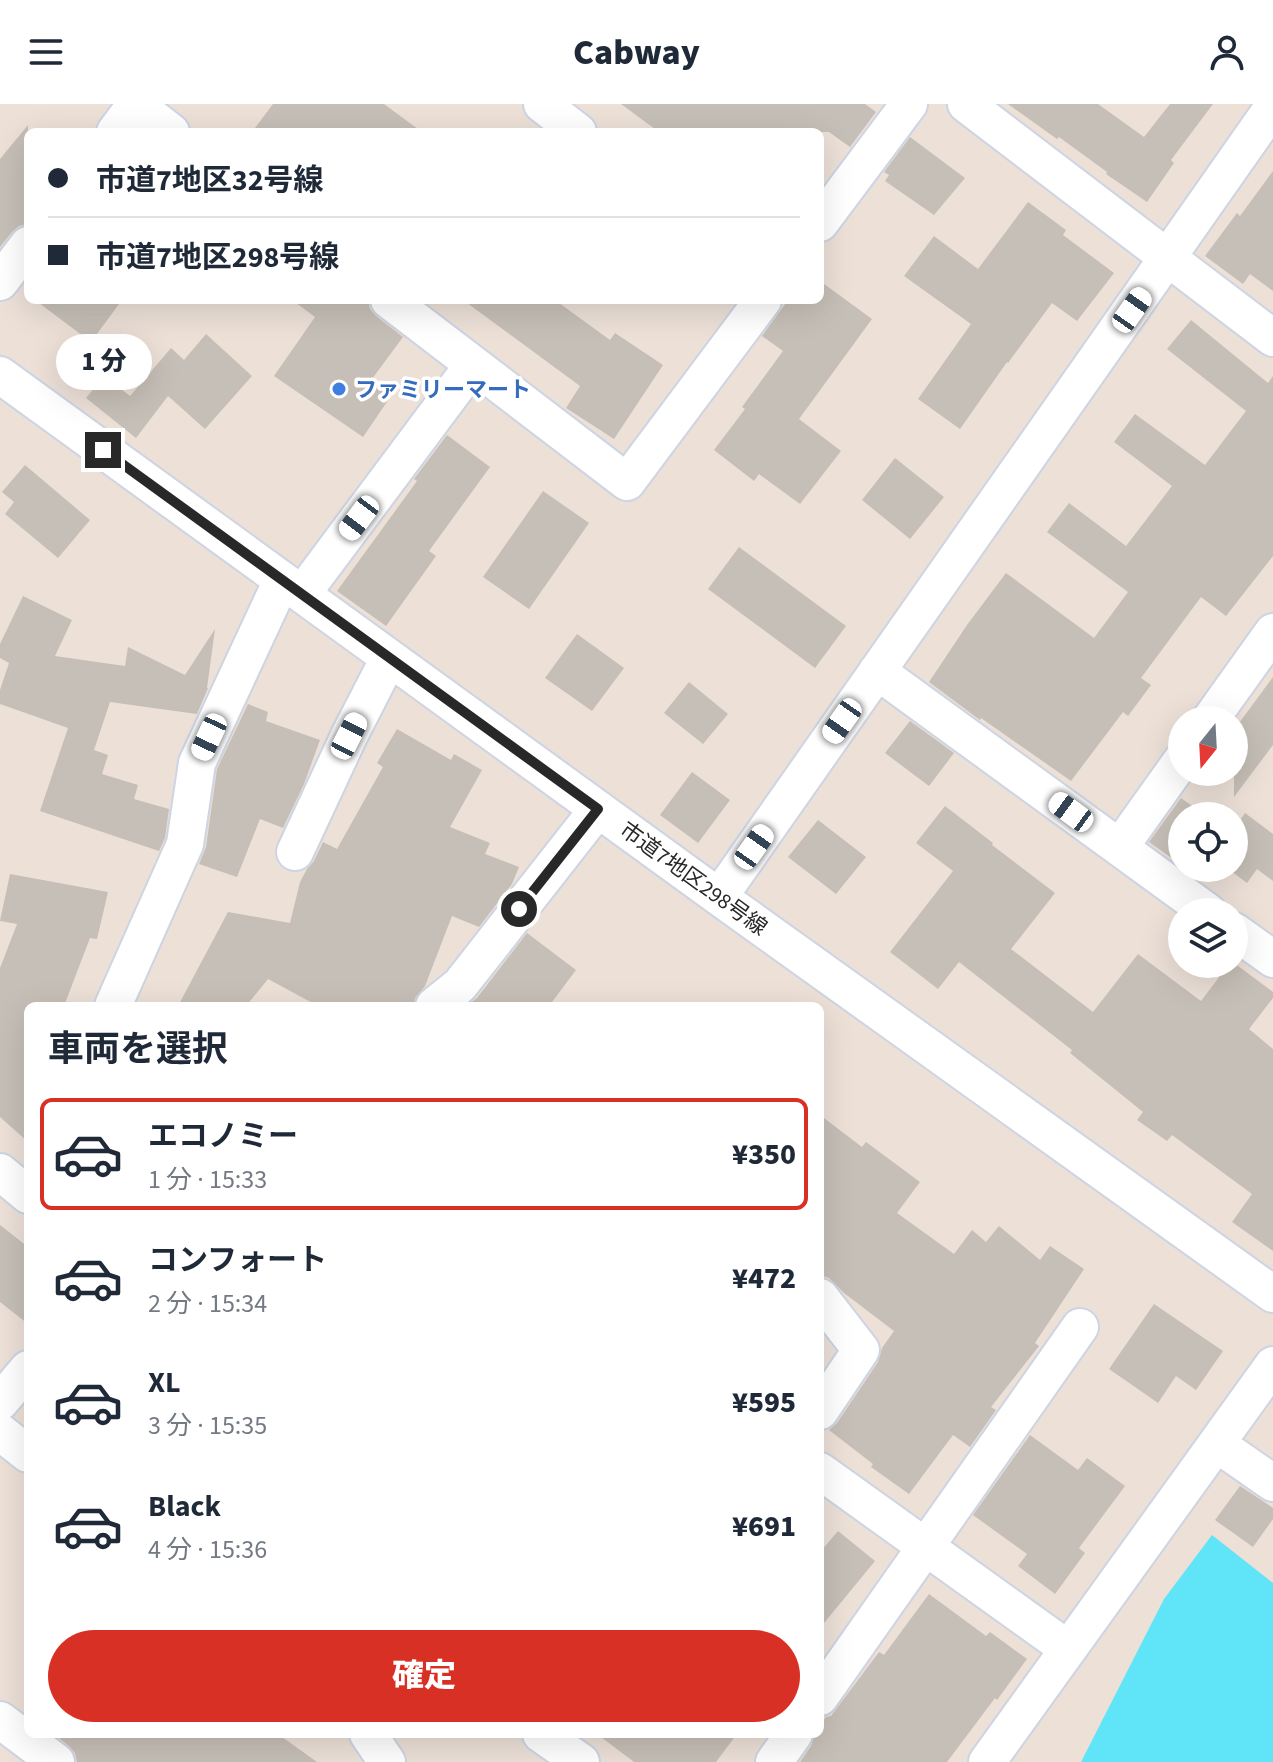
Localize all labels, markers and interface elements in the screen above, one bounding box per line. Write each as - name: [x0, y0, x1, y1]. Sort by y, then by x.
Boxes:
- text: Cabway: [573, 27, 700, 78]
- icon: menu: [24, 30, 68, 74]
- icon: person: [1205, 30, 1249, 74]
- text: 市道7地区32号線: [96, 159, 324, 202]
- text: 市道7地区298号線: [96, 236, 339, 279]
- car: [1108, 283, 1156, 337]
- callout: 1 分: [55, 334, 151, 390]
- text: 1 分: [81, 343, 127, 380]
- place label: ファミリーマート: [355, 374, 531, 406]
- marker: ファミリーマート: [330, 380, 348, 398]
- route end: [85, 432, 121, 468]
- car: [335, 492, 383, 544]
- car: [818, 694, 866, 748]
- north arrow: [1168, 706, 1248, 786]
- map controls: [1168, 706, 1248, 978]
- car: [327, 709, 371, 763]
- car: [188, 710, 230, 764]
- car: [1045, 788, 1097, 836]
- button: locate: [1168, 802, 1248, 882]
- street label: 市道7地区298号線: [613, 814, 774, 943]
- car: [730, 820, 778, 874]
- route start: [501, 891, 537, 927]
- button: layers: [1168, 898, 1248, 978]
- text: 車両を選択: [48, 1024, 228, 1075]
- text: エコノミー: [148, 1115, 298, 1158]
- icon: car: [52, 1118, 124, 1190]
- text: ¥350: [732, 1133, 796, 1176]
- text: 1 分 · 15:33: [148, 1161, 267, 1198]
- text: コンフォート: [148, 1239, 327, 1282]
- icon: car: [52, 1242, 124, 1314]
- text: ¥472: [732, 1257, 796, 1300]
- text: 2 分 · 15:34: [148, 1285, 267, 1322]
- text: XL: [148, 1361, 181, 1404]
- icon: car: [52, 1366, 124, 1438]
- text: ¥595: [732, 1381, 796, 1424]
- text: 3 分 · 15:35: [148, 1407, 267, 1444]
- text: Black: [148, 1485, 221, 1528]
- icon: car: [52, 1490, 124, 1562]
- text: ¥691: [732, 1505, 796, 1548]
- text: 4 分 · 15:36: [148, 1531, 267, 1568]
- button: 確定: [48, 1630, 800, 1722]

